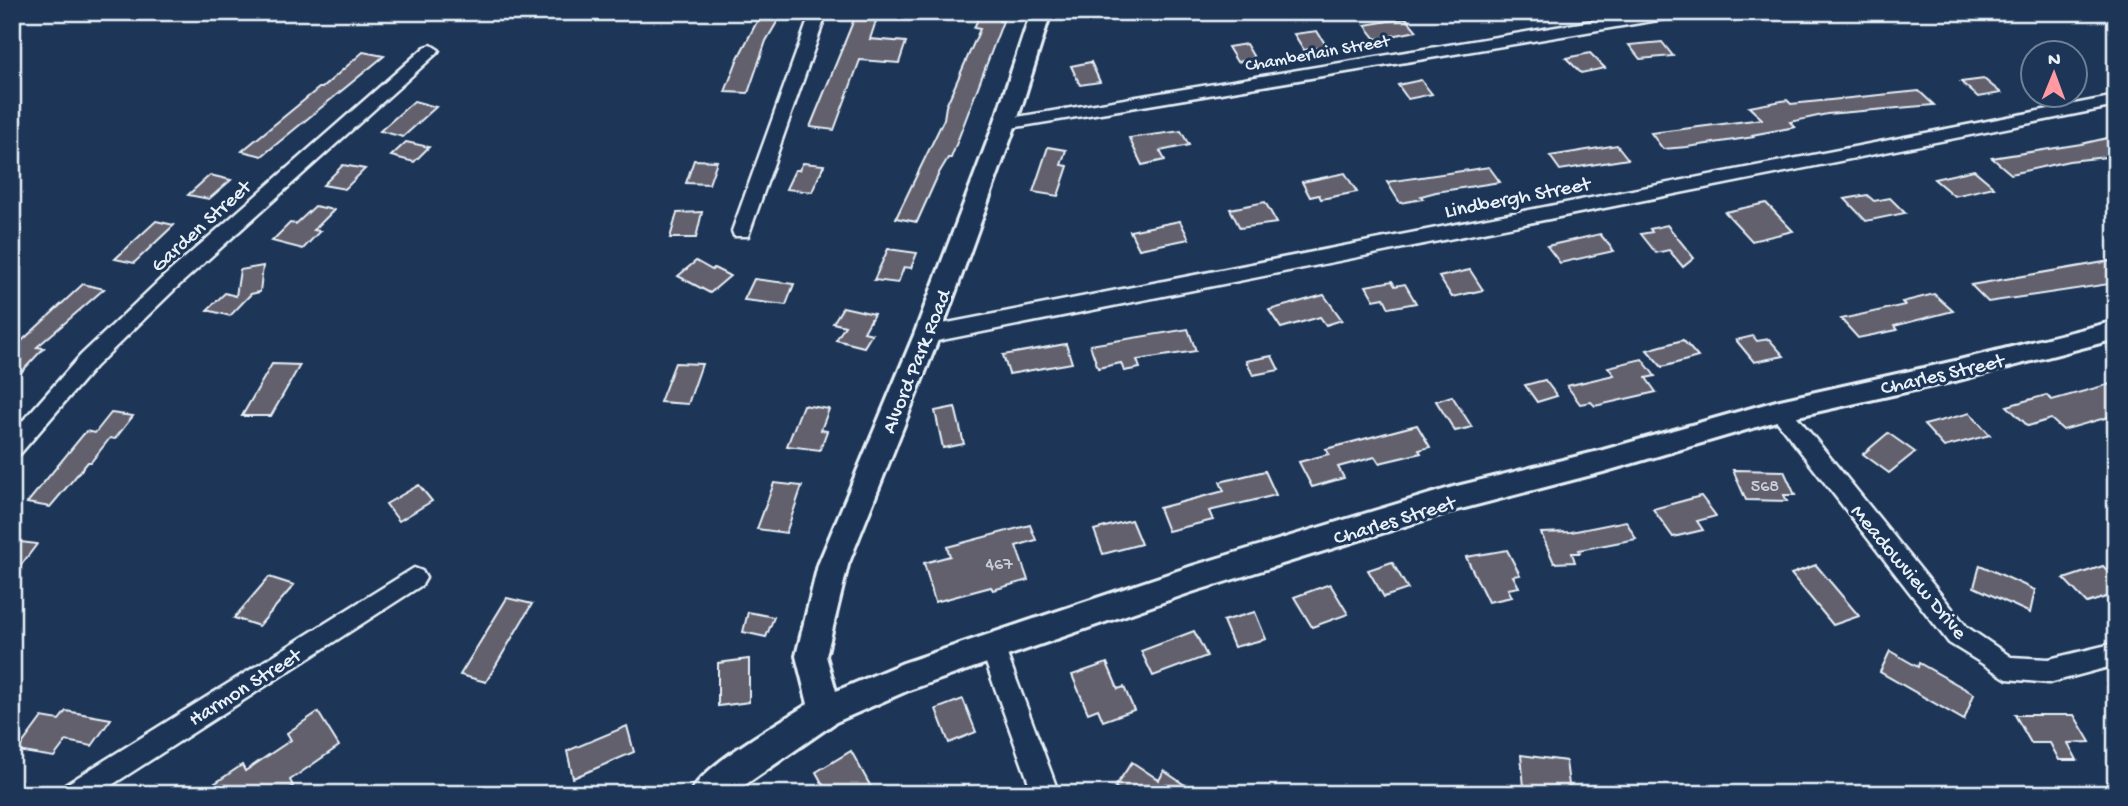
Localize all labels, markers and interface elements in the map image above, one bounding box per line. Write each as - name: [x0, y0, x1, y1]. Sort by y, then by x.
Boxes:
- street label: Chamberlain Street: [1244, 31, 1393, 77]
- north arrow: [2020, 38, 2090, 108]
- text: N: [2048, 49, 2061, 72]
- street label: Lindbergh Street: [1443, 173, 1595, 226]
- street label: Garden Street: [147, 174, 259, 279]
- street label: Alvord Park Road: [878, 285, 959, 438]
- street label: Charles Street: [1879, 350, 2009, 403]
- house number: 568: [1751, 477, 1779, 498]
- street label: Charles Street: [1331, 491, 1461, 553]
- street label: Meadowview Drive: [1844, 501, 1972, 647]
- house number: 467: [986, 555, 1013, 576]
- street label: Harmon Street: [185, 643, 309, 733]

